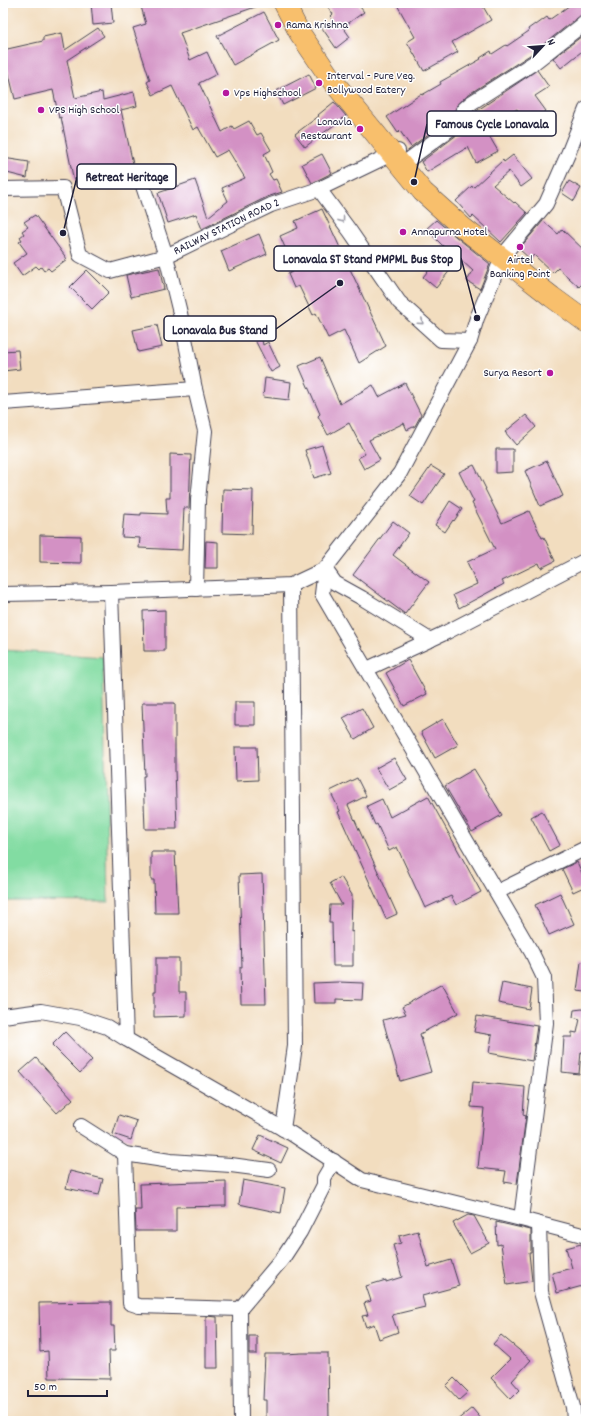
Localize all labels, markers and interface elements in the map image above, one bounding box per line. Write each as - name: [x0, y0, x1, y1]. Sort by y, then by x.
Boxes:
- place label: Rama Krishna: [286, 17, 348, 34]
- marker: Rama Krishna: [273, 20, 283, 30]
- north arrow: [523, 26, 563, 66]
- text: N: [542, 37, 559, 49]
- place label: Interval - Pure Veg. Bollywood Eatery: [327, 68, 415, 99]
- marker: Interval - Pure Veg. Bollywood Eatery: [314, 78, 324, 88]
- place label: Vps Highschool: [234, 85, 301, 102]
- marker: Vps Highschool: [221, 88, 231, 98]
- place label: VPS High School: [49, 102, 119, 119]
- marker: VPS High School: [36, 105, 46, 115]
- callout: Famous Cycle Lonavala: [427, 111, 556, 136]
- place label: Lonavla Restaurant: [301, 114, 353, 145]
- text: Famous Cycle Lonavala: [435, 116, 550, 135]
- marker: Lonavla Restaurant: [355, 124, 365, 134]
- callout: Retreat Heritage: [77, 164, 176, 189]
- text: Retreat Heritage: [85, 169, 169, 188]
- street label: RAILWAY STATION ROAD 2: [171, 194, 282, 260]
- one-way arrow: [337, 216, 345, 223]
- place label: Annapurna Hotel: [411, 224, 488, 241]
- marker: Annapurna Hotel: [398, 227, 408, 237]
- marker: Airtel Banking Point: [515, 242, 525, 252]
- callout: Lonavala ST Stand PMPML Bus Stop: [274, 246, 461, 271]
- text: Lonavala ST Stand PMPML Bus Stop: [283, 251, 453, 270]
- place label: Airtel Banking Point: [490, 252, 551, 283]
- callout: Lonavala Bus Stand: [164, 316, 276, 341]
- one-way arrow: [416, 318, 424, 325]
- text: Lonavala Bus Stand: [172, 322, 268, 341]
- place label: Surya Resort: [483, 365, 543, 382]
- marker: Surya Resort: [545, 368, 555, 378]
- scale bar: [28, 1372, 107, 1398]
- text: 50 m: [34, 1379, 57, 1396]

